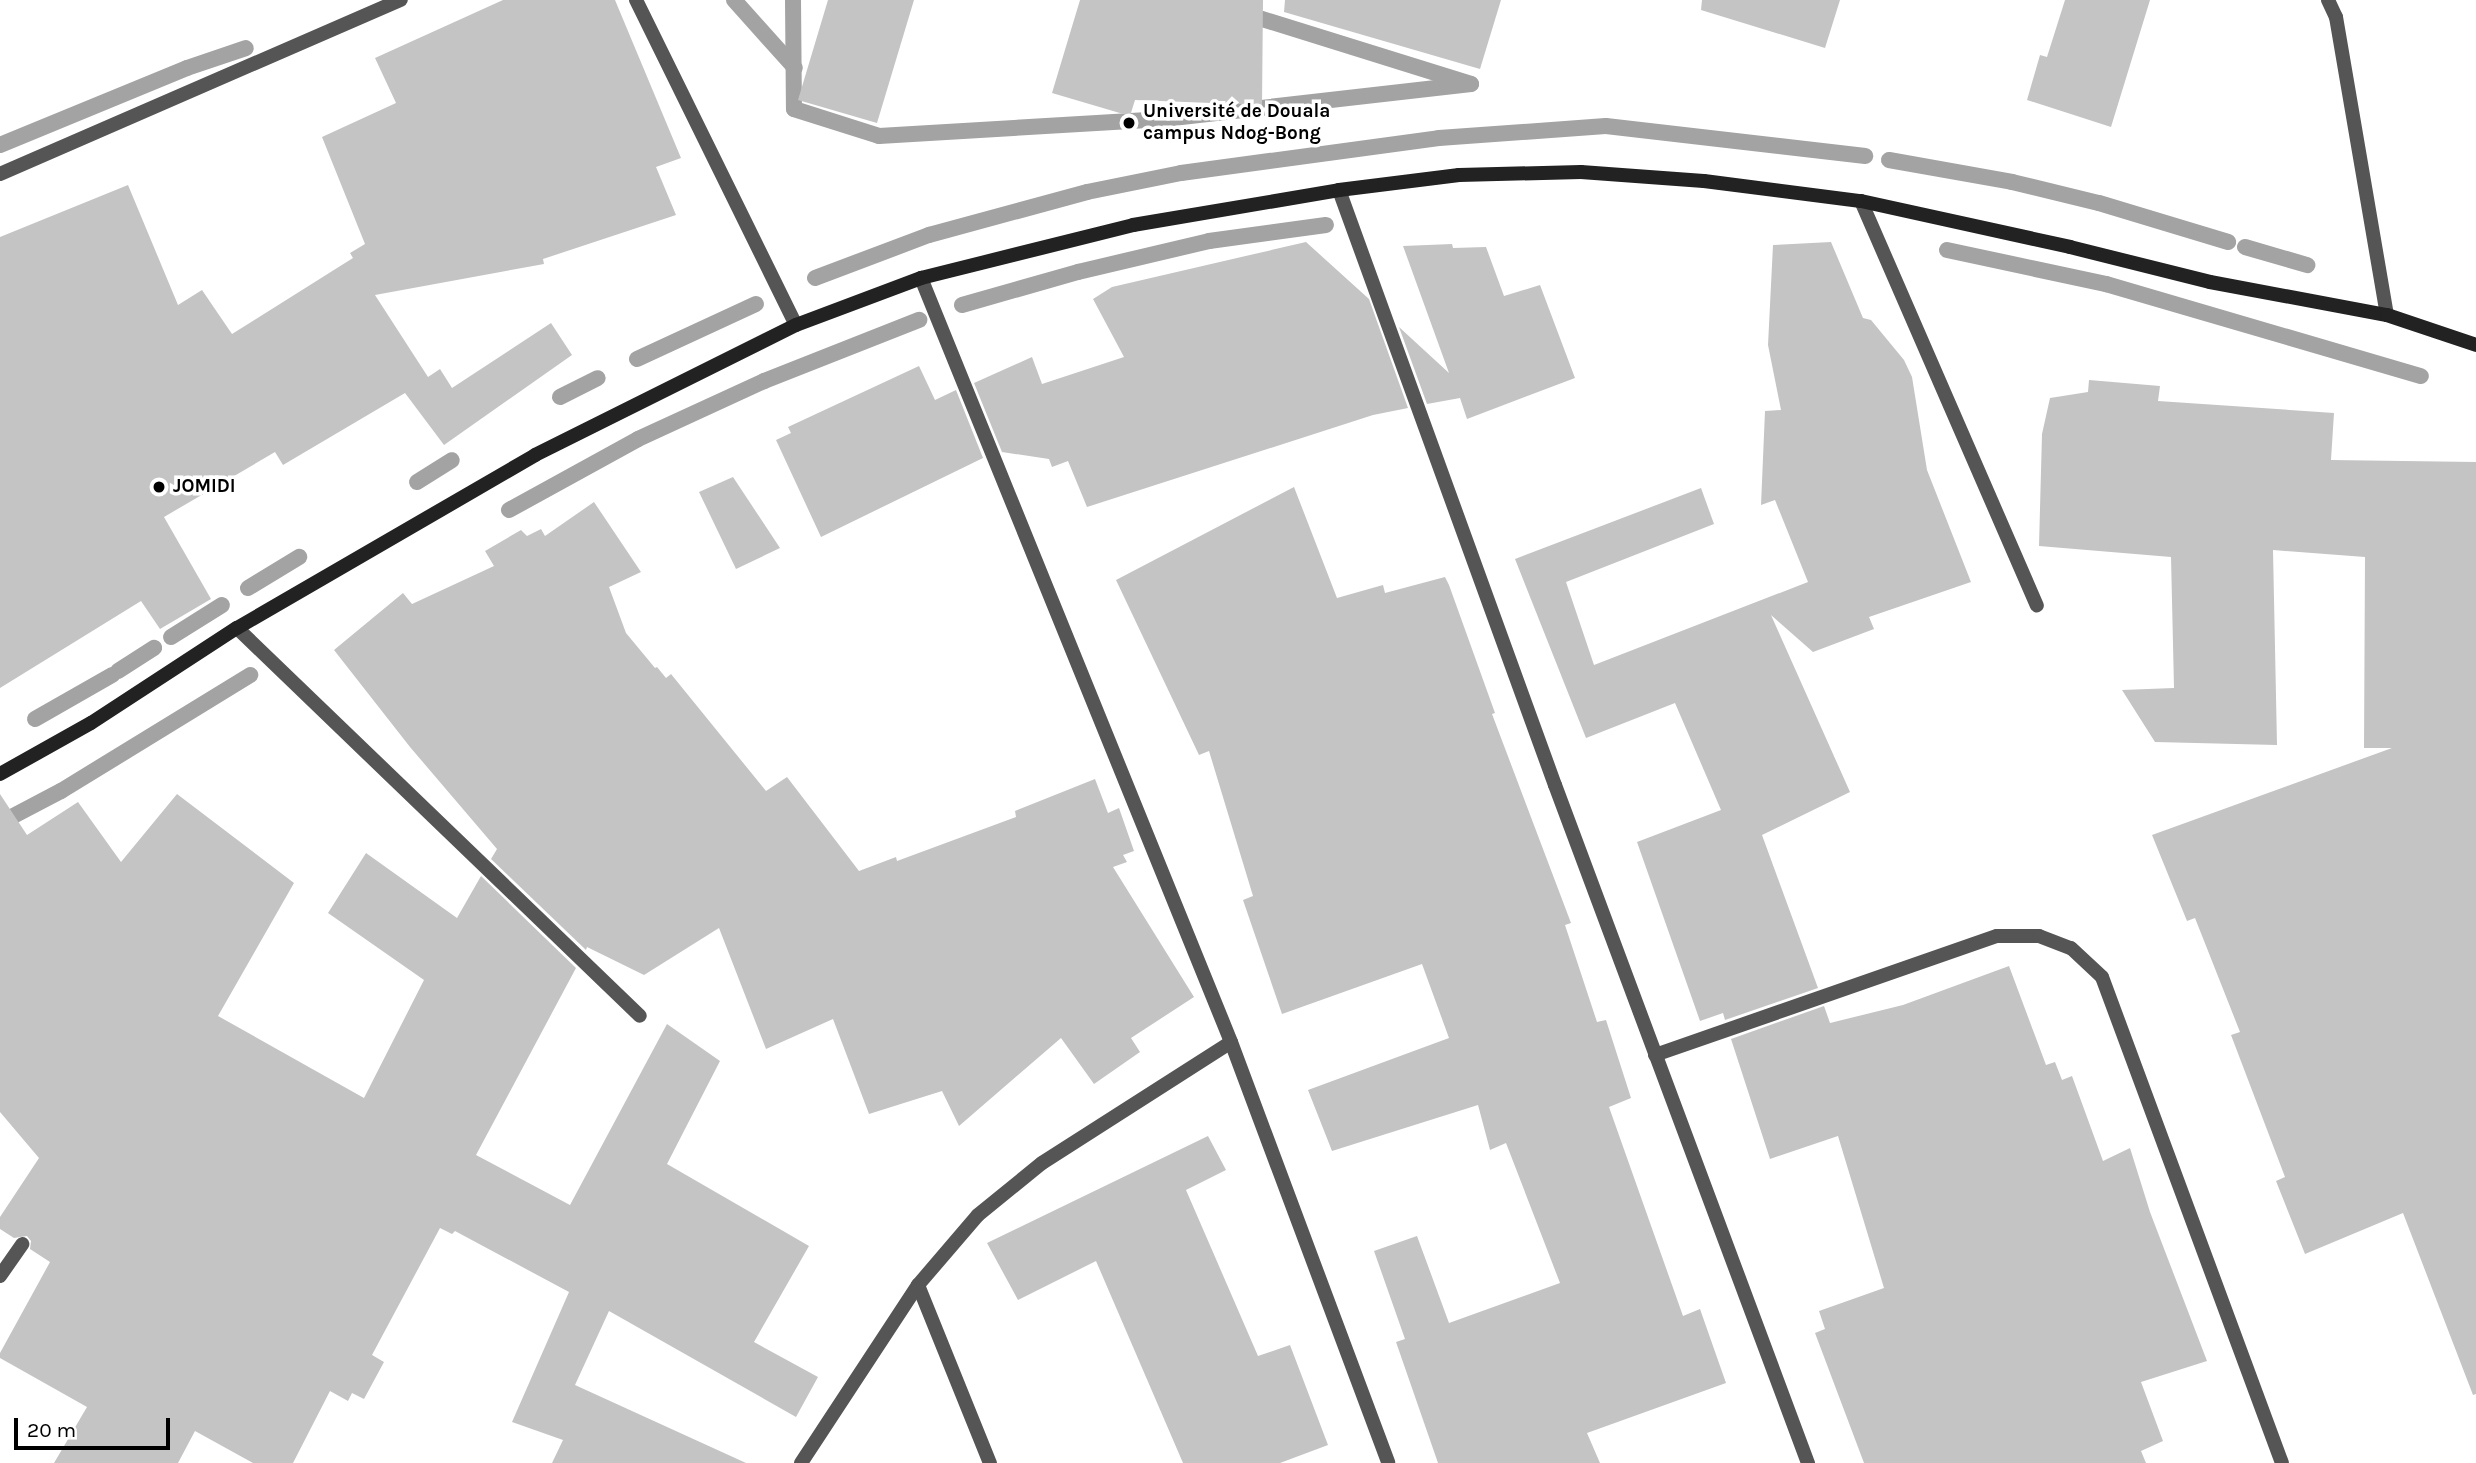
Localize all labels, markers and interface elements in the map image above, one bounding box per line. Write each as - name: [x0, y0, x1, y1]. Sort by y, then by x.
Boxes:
- place label: Université de Douala campus Ndog-Bong: [1143, 101, 1330, 145]
- marker: Université de Douala campus Ndog-Bong: [1121, 115, 1137, 131]
- place label: JOMIDI: [173, 476, 236, 498]
- marker: JOMIDI: [151, 479, 167, 495]
- scale bar: [18, 1404, 173, 1448]
- text: 20 m: [27, 1418, 76, 1442]

